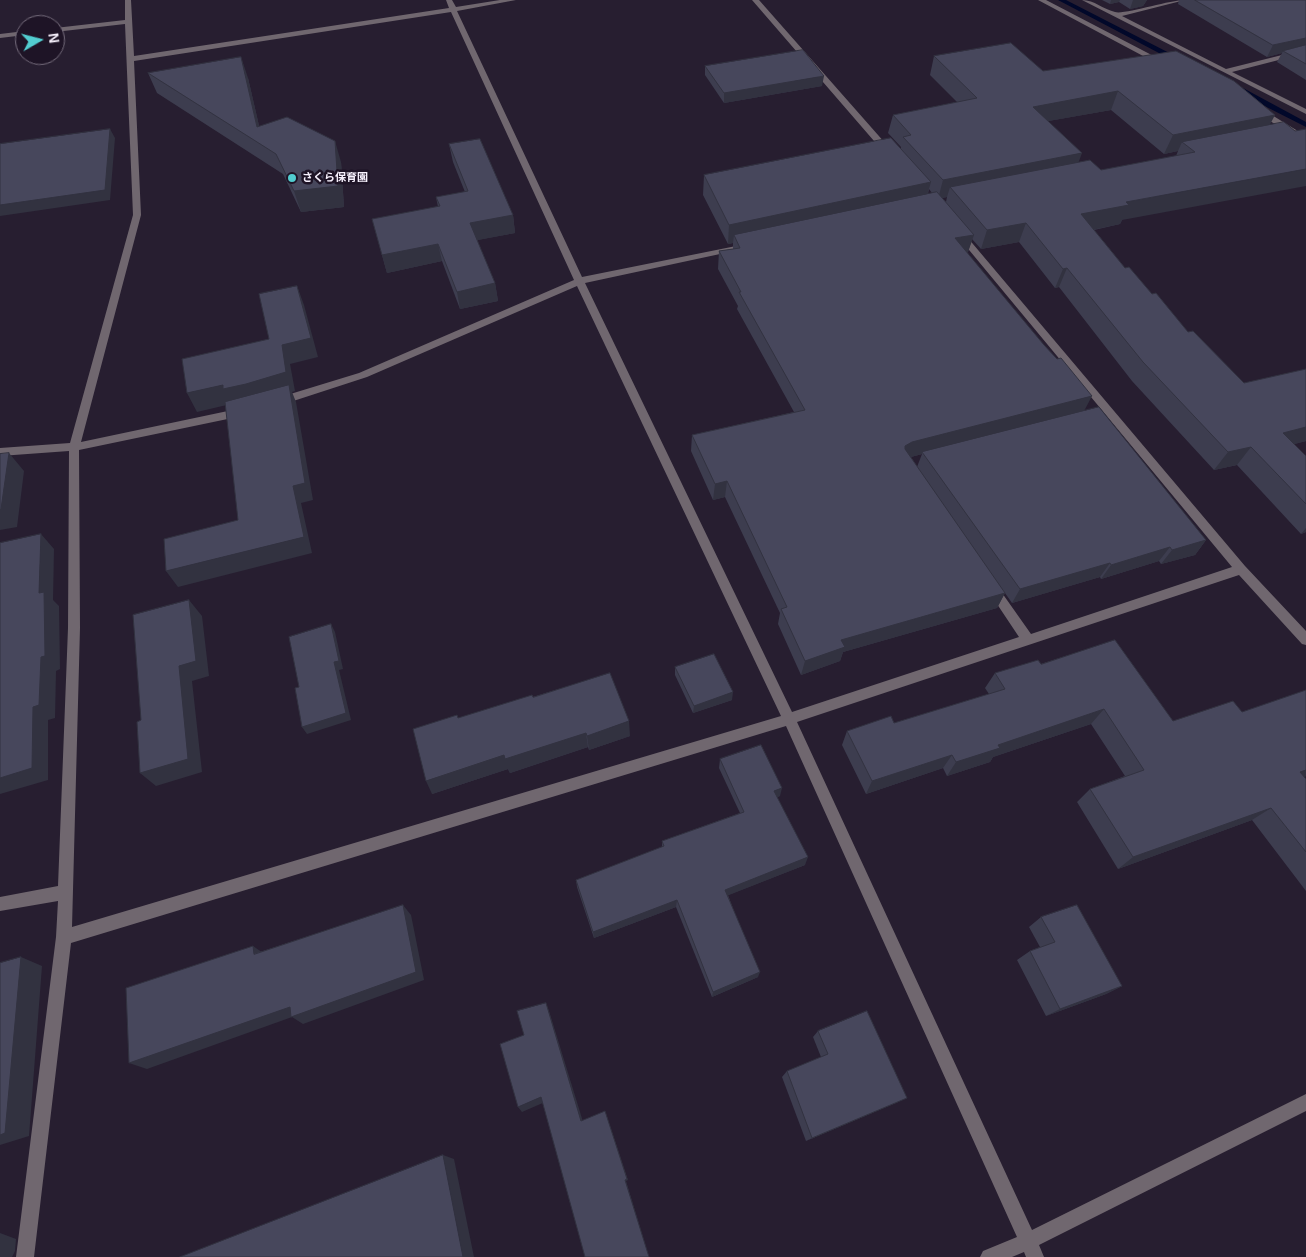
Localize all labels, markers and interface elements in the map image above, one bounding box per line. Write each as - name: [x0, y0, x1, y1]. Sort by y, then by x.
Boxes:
- north arrow: [15, 15, 65, 65]
- text: N: [45, 32, 62, 44]
- place label: さくら保育園: [302, 171, 368, 185]
- marker: さくら保育園: [286, 172, 298, 184]

